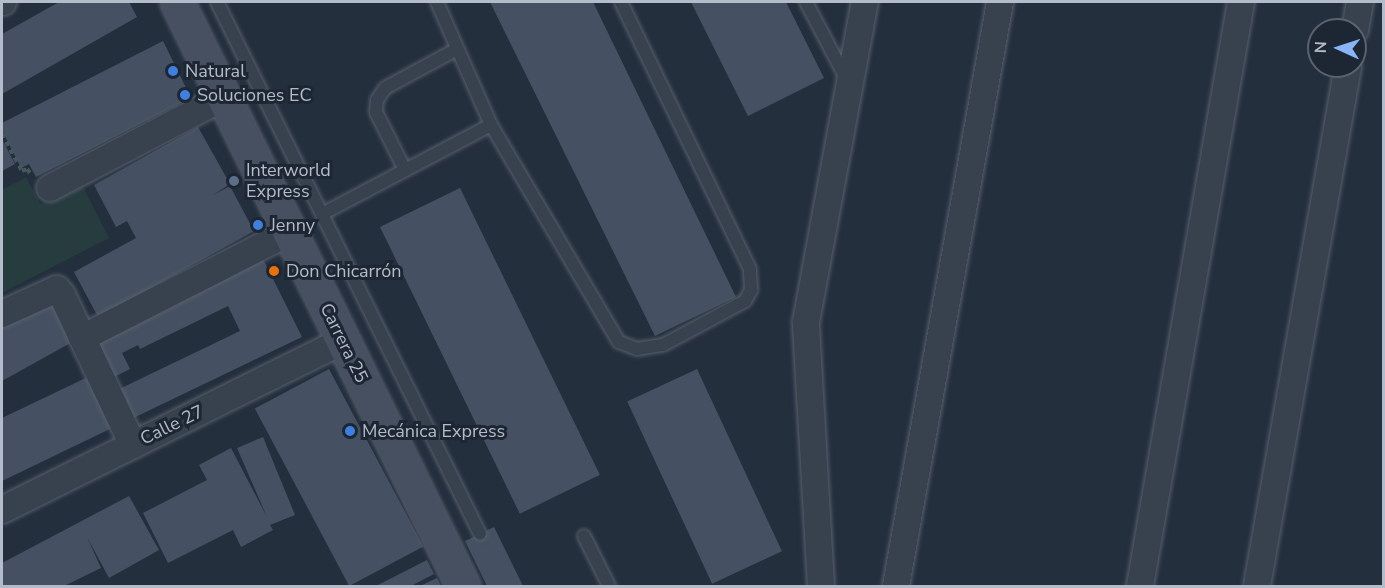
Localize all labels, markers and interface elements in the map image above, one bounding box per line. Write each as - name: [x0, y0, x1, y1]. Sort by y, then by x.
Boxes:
- north arrow: [1307, 18, 1367, 78]
- text: N: [1310, 41, 1332, 54]
- place label: Natural: [185, 60, 245, 82]
- marker: Natural: [166, 64, 180, 78]
- place label: Soluciones EC: [197, 84, 312, 106]
- marker: Soluciones EC: [178, 88, 192, 102]
- place label: Interworld Express: [246, 160, 331, 202]
- marker: Interworld Express: [227, 174, 241, 188]
- place label: Jenny: [270, 214, 315, 236]
- marker: Jenny: [251, 218, 265, 232]
- place label: Don Chicarrón: [286, 260, 402, 282]
- marker: Don Chicarrón: [267, 264, 281, 278]
- street label: Carrera 25: [315, 300, 373, 386]
- street label: Calle 27: [137, 400, 207, 450]
- place label: Mecánica Express: [362, 420, 505, 442]
- marker: Mecánica Express: [343, 424, 357, 438]

